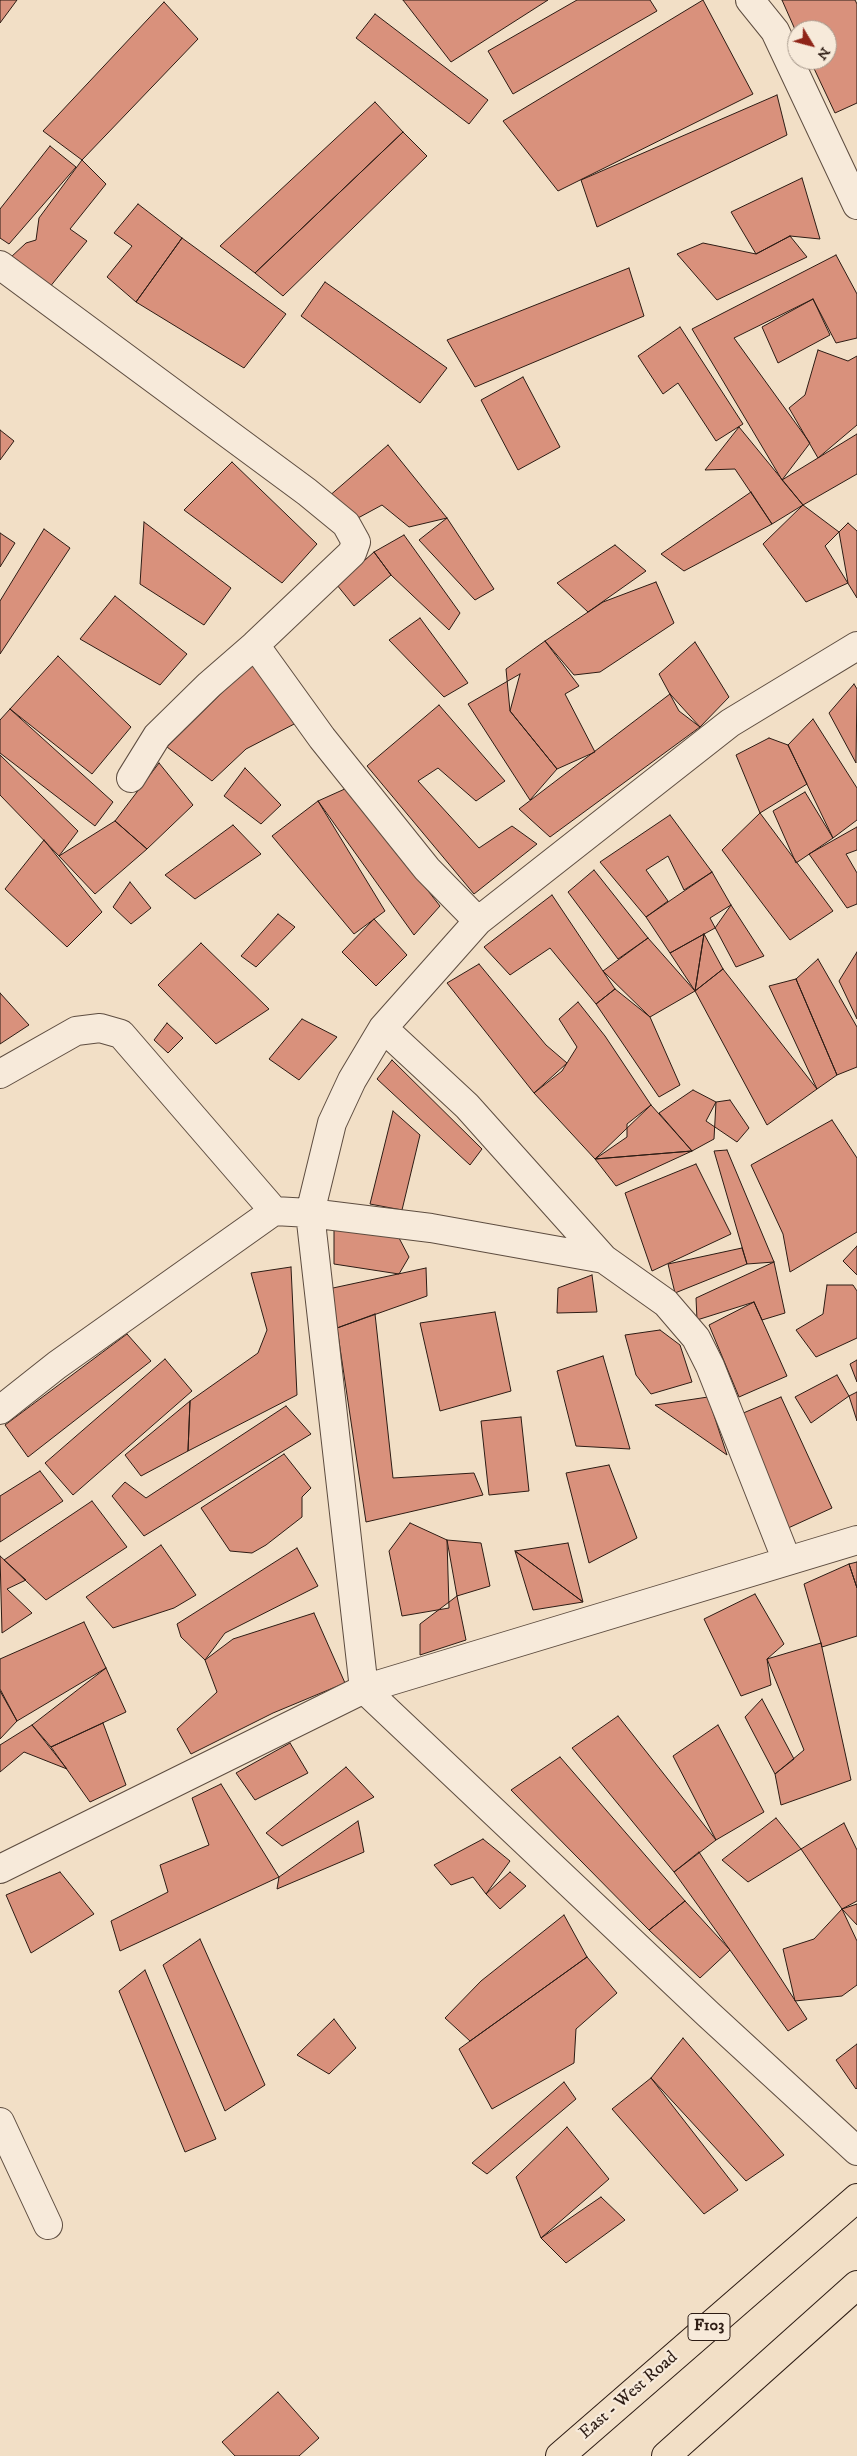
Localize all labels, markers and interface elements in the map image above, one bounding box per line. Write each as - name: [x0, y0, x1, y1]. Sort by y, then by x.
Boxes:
- north arrow: [787, 20, 837, 70]
- text: N: [813, 43, 834, 63]
- road number: F103: [688, 2314, 730, 2340]
- street label: East - West Road: [575, 2347, 683, 2445]

